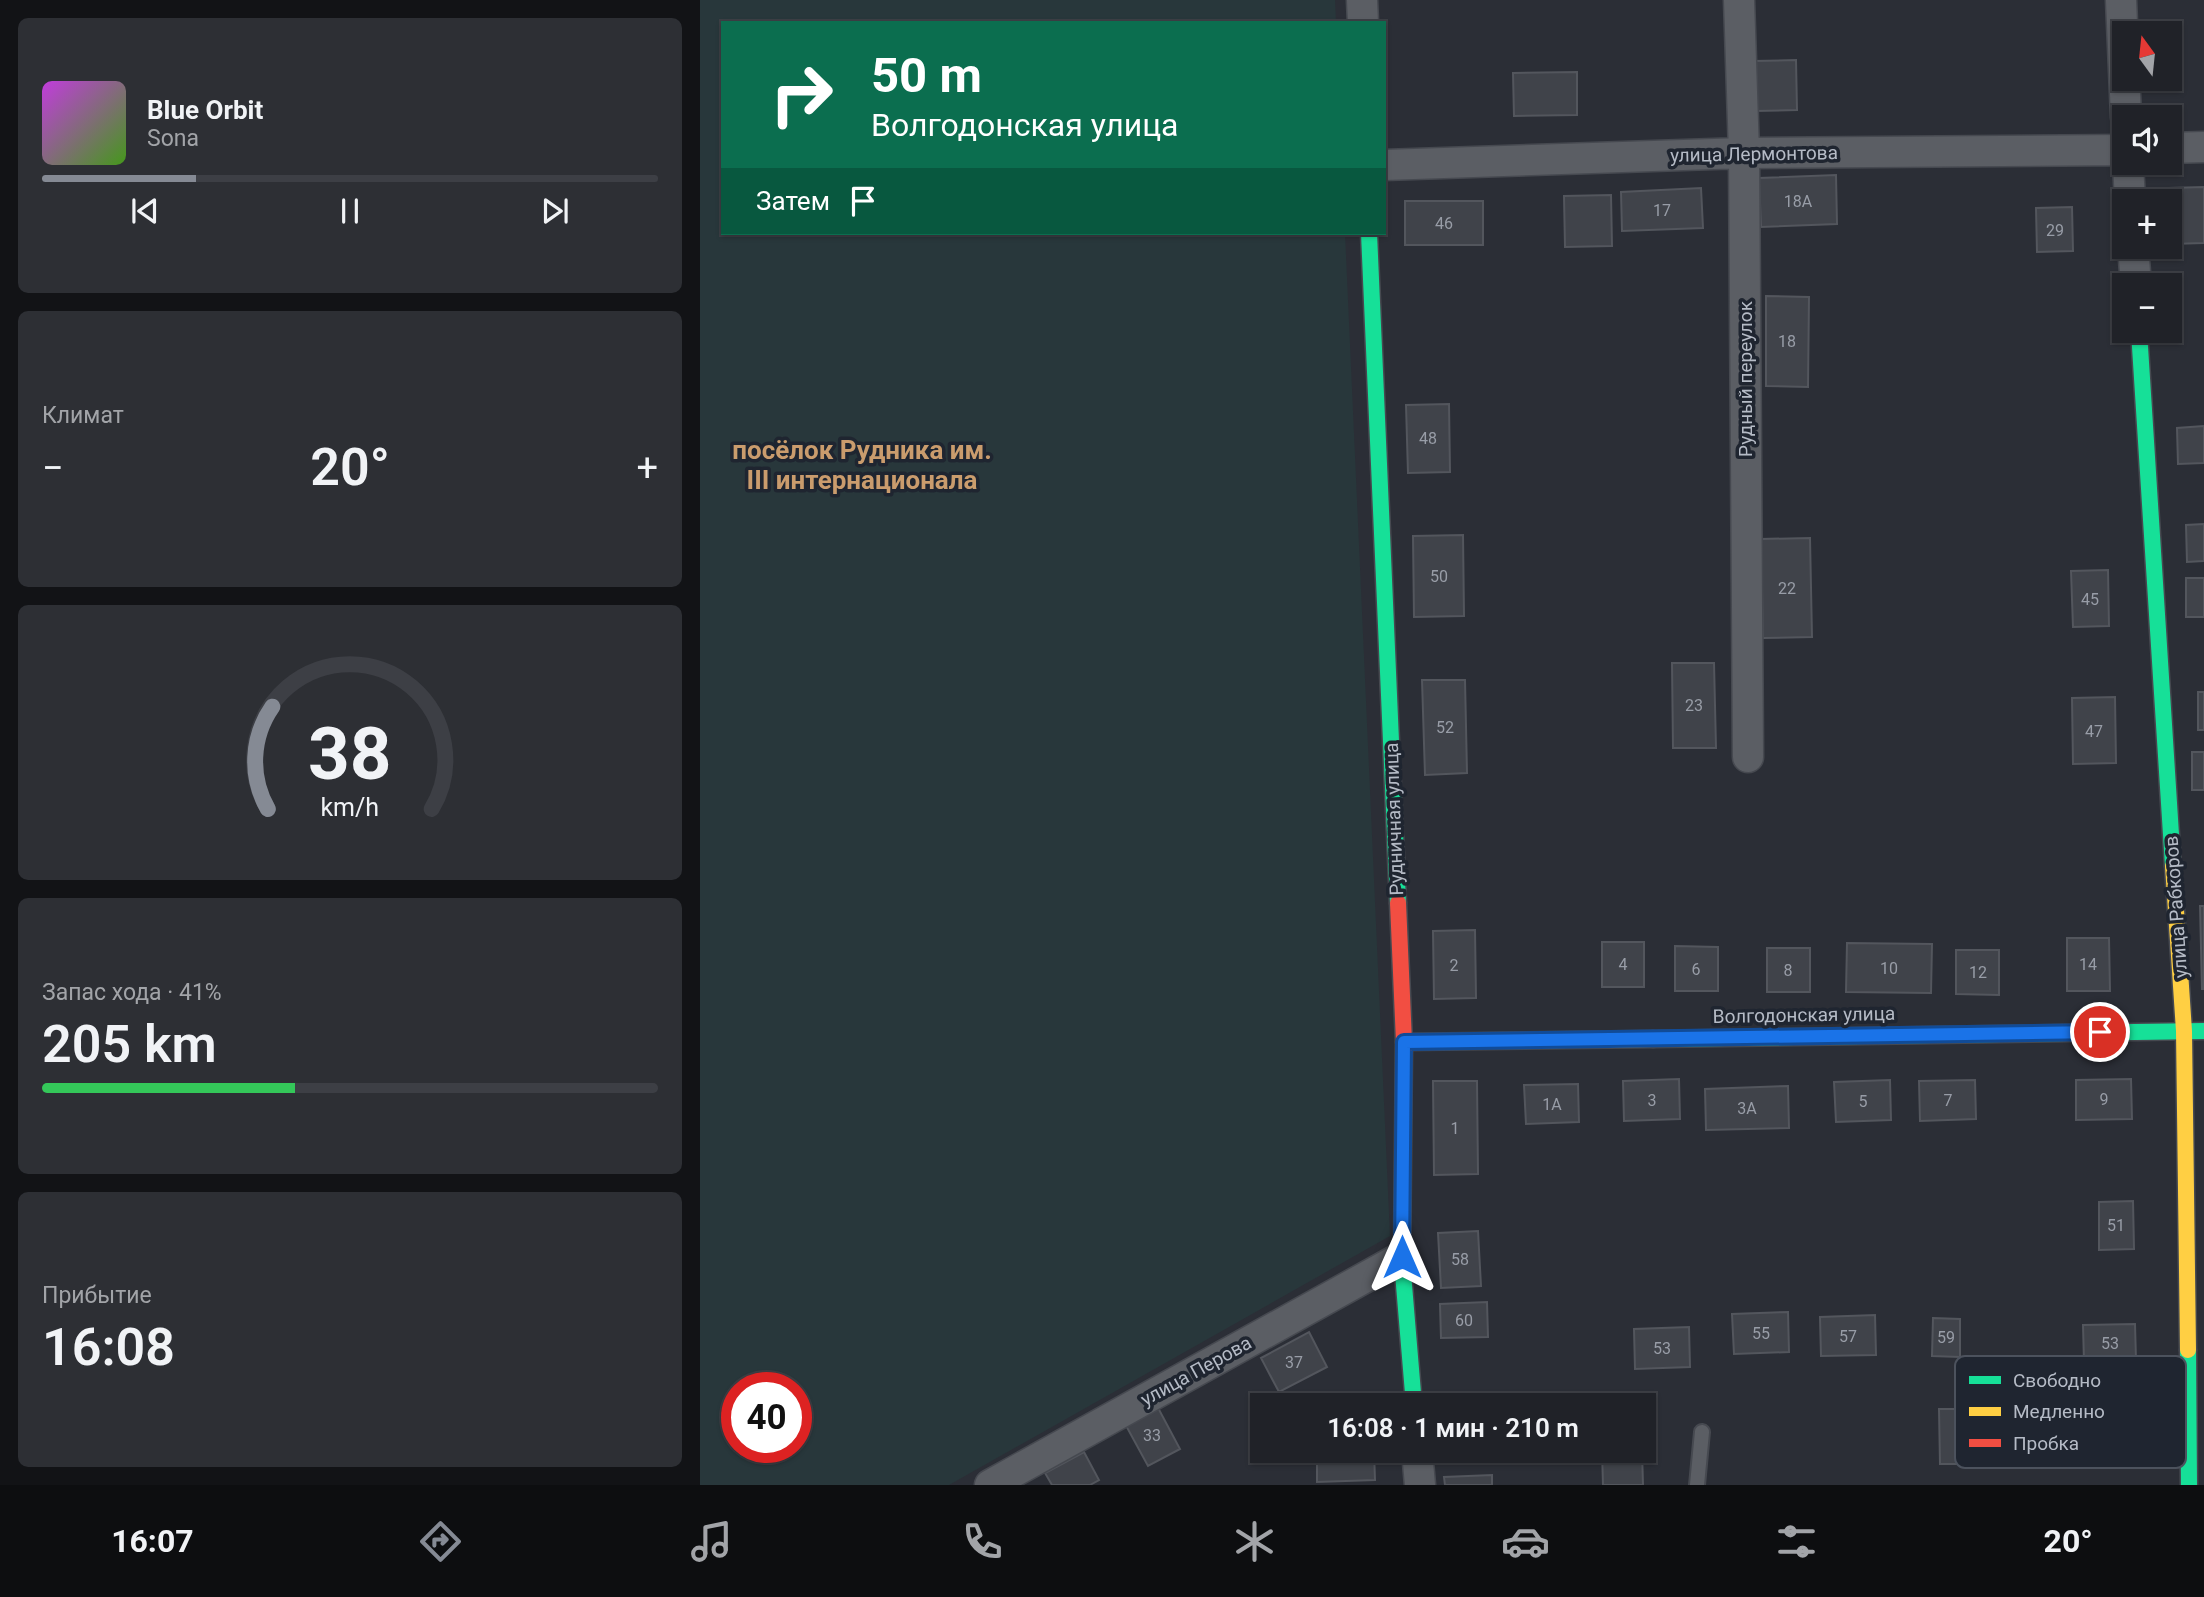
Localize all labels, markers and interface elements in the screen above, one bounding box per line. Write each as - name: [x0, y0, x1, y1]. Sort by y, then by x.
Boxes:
- north arrow: [2112, 21, 2182, 91]
- map controls: [2112, 21, 2182, 343]
- text: 50 m: [871, 47, 982, 104]
- icon: right: [756, 49, 847, 140]
- text: Blue Orbit: [147, 95, 263, 125]
- button: sound: [2112, 105, 2182, 175]
- text: Волгодонская улица: [871, 106, 1179, 144]
- text: Sona: [147, 125, 199, 152]
- street label: улица Лермонтова: [1670, 141, 1838, 167]
- icon: arrive: [844, 182, 882, 220]
- text: Затем: [756, 186, 830, 216]
- button: +: [2112, 189, 2182, 259]
- icon: previous: [126, 192, 164, 230]
- icon: pause: [331, 192, 369, 230]
- icon: next: [536, 192, 574, 230]
- house number: 18А: [1784, 192, 1813, 211]
- house number: 17: [1653, 201, 1671, 220]
- house number: 46: [1435, 214, 1453, 233]
- house number: 29: [2046, 221, 2064, 240]
- button: −: [2112, 273, 2182, 343]
- street label: Рудный переулок: [1734, 300, 1757, 457]
- house number: 18: [1778, 332, 1796, 351]
- text: Климат: [42, 402, 124, 429]
- house number: 48: [1419, 429, 1437, 448]
- district label: посёлок Рудника им. III интернационала: [732, 435, 992, 495]
- text: 20°: [310, 437, 390, 498]
- text: −: [42, 446, 64, 490]
- text: +: [636, 446, 658, 490]
- house number: 50: [1430, 567, 1448, 586]
- house number: 22: [1778, 579, 1796, 598]
- house number: 45: [2081, 590, 2099, 609]
- house number: 23: [1685, 696, 1703, 715]
- text: 38: [308, 711, 392, 797]
- house number: 52: [1436, 718, 1454, 737]
- house number: 47: [2085, 722, 2103, 741]
- street label: Рудничная улица: [1380, 742, 1408, 896]
- text: km/h: [321, 792, 379, 821]
- street label: улица Рабкоров: [2160, 835, 2192, 979]
- house number: 4: [1619, 955, 1628, 974]
- house number: 14: [2079, 955, 2097, 974]
- house number: 2: [1450, 956, 1459, 975]
- house number: 10: [1880, 959, 1898, 978]
- house number: 6: [1692, 960, 1701, 979]
- house number: 8: [1784, 961, 1793, 980]
- house number: 12: [1969, 963, 1987, 982]
- text: Запас хода · 41%: [42, 979, 222, 1006]
- street label: Волгодонская улица: [1713, 1002, 1895, 1028]
- pin: [2070, 1002, 2130, 1062]
- icon: arrive: [2081, 1013, 2119, 1051]
- text: 205 km: [42, 1014, 217, 1075]
- house number: 9: [2100, 1090, 2109, 1109]
- house number: 3: [1648, 1091, 1657, 1110]
- house number: 7: [1944, 1091, 1953, 1110]
- house number: 5: [1859, 1092, 1868, 1111]
- house number: 1А: [1542, 1095, 1562, 1114]
- house number: 3А: [1737, 1099, 1757, 1118]
- house number: 1: [1451, 1119, 1460, 1138]
- house number: 51: [2107, 1216, 2125, 1235]
- position arrow: [1365, 1220, 1439, 1294]
- house number: 58: [1451, 1250, 1469, 1269]
- text: Прибытие: [42, 1282, 152, 1309]
- house number: 60: [1455, 1311, 1473, 1330]
- text: 16:08: [42, 1317, 175, 1378]
- house number: 55: [1752, 1324, 1770, 1343]
- house number: 57: [1839, 1327, 1857, 1346]
- house number: 59: [1937, 1328, 1955, 1347]
- street label: улица Перова: [1137, 1331, 1255, 1411]
- house number: 53: [2101, 1334, 2119, 1353]
- house number: 53: [1653, 1339, 1671, 1358]
- house number: 37: [1285, 1353, 1303, 1372]
- legend: [1955, 1356, 2186, 1468]
- text: Свободно: [2013, 1369, 2101, 1392]
- speed limit sign: 40: [721, 1372, 812, 1463]
- text: Медленно: [2013, 1400, 2105, 1423]
- text: 16:08 · 1 мин · 210 m: [1327, 1413, 1579, 1443]
- house number: 33: [1143, 1426, 1161, 1445]
- text: Пробка: [2013, 1432, 2079, 1455]
- icon: directions: [416, 1517, 465, 1566]
- icon: music: [687, 1517, 736, 1566]
- icon: phone: [958, 1517, 1007, 1566]
- icon: climate: [1230, 1517, 1279, 1566]
- icon: car: [1501, 1517, 1550, 1566]
- icon: filters: [1772, 1517, 1821, 1566]
- text: 16:07: [111, 1522, 194, 1560]
- text: 20°: [2044, 1522, 2093, 1560]

